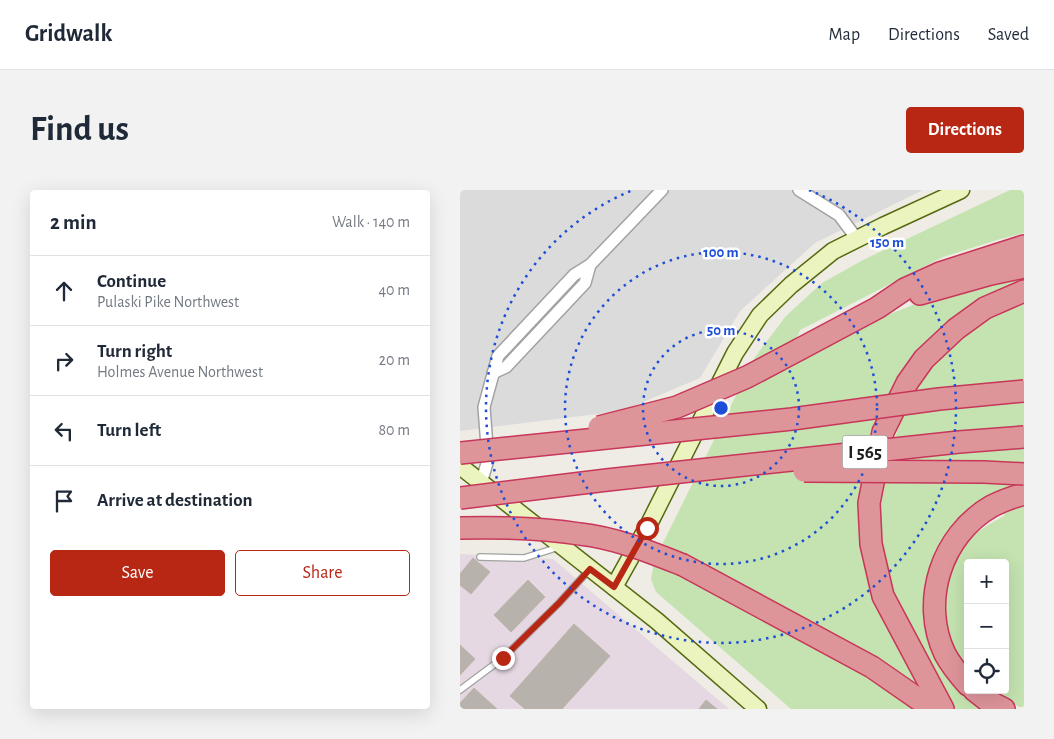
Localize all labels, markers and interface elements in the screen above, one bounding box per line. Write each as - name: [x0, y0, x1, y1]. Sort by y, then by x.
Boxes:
- text: Gridwalk: [25, 22, 112, 46]
- text: Map: [829, 26, 860, 44]
- text: Directions: [888, 26, 960, 44]
- text: Saved: [988, 26, 1029, 44]
- button: Directions: [906, 107, 1024, 153]
- text: Find us: [30, 112, 129, 147]
- text: 2 min: [50, 212, 97, 233]
- text: Walk · 140 m: [332, 214, 410, 230]
- text: 150 m: [870, 235, 904, 250]
- text: 100 m: [703, 245, 739, 260]
- text: Continue: [97, 272, 166, 291]
- icon: ahead: [50, 277, 78, 305]
- text: 40 m: [378, 282, 410, 298]
- text: Pulaski Pike Northwest: [97, 294, 239, 310]
- text: 50 m: [707, 323, 735, 338]
- text: Turn right: [97, 342, 172, 361]
- icon: right: [50, 347, 78, 375]
- text: 20 m: [379, 352, 410, 368]
- text: Holmes Avenue Northwest: [97, 364, 263, 380]
- centre of rings: [712, 399, 730, 417]
- icon: left: [50, 417, 78, 445]
- text: Turn left: [97, 421, 161, 440]
- text: 80 m: [379, 422, 410, 438]
- road number: I 565: [842, 436, 888, 468]
- icon: arrive: [50, 487, 78, 515]
- text: Arrive at destination: [97, 491, 253, 510]
- route start: [636, 517, 659, 540]
- button: Save: [50, 550, 225, 596]
- button: Share: [235, 550, 410, 596]
- map controls: [964, 559, 1009, 694]
- button: +: [964, 559, 1009, 604]
- button: −: [964, 604, 1009, 649]
- route end: [492, 647, 515, 670]
- button: locate: [964, 649, 1009, 694]

